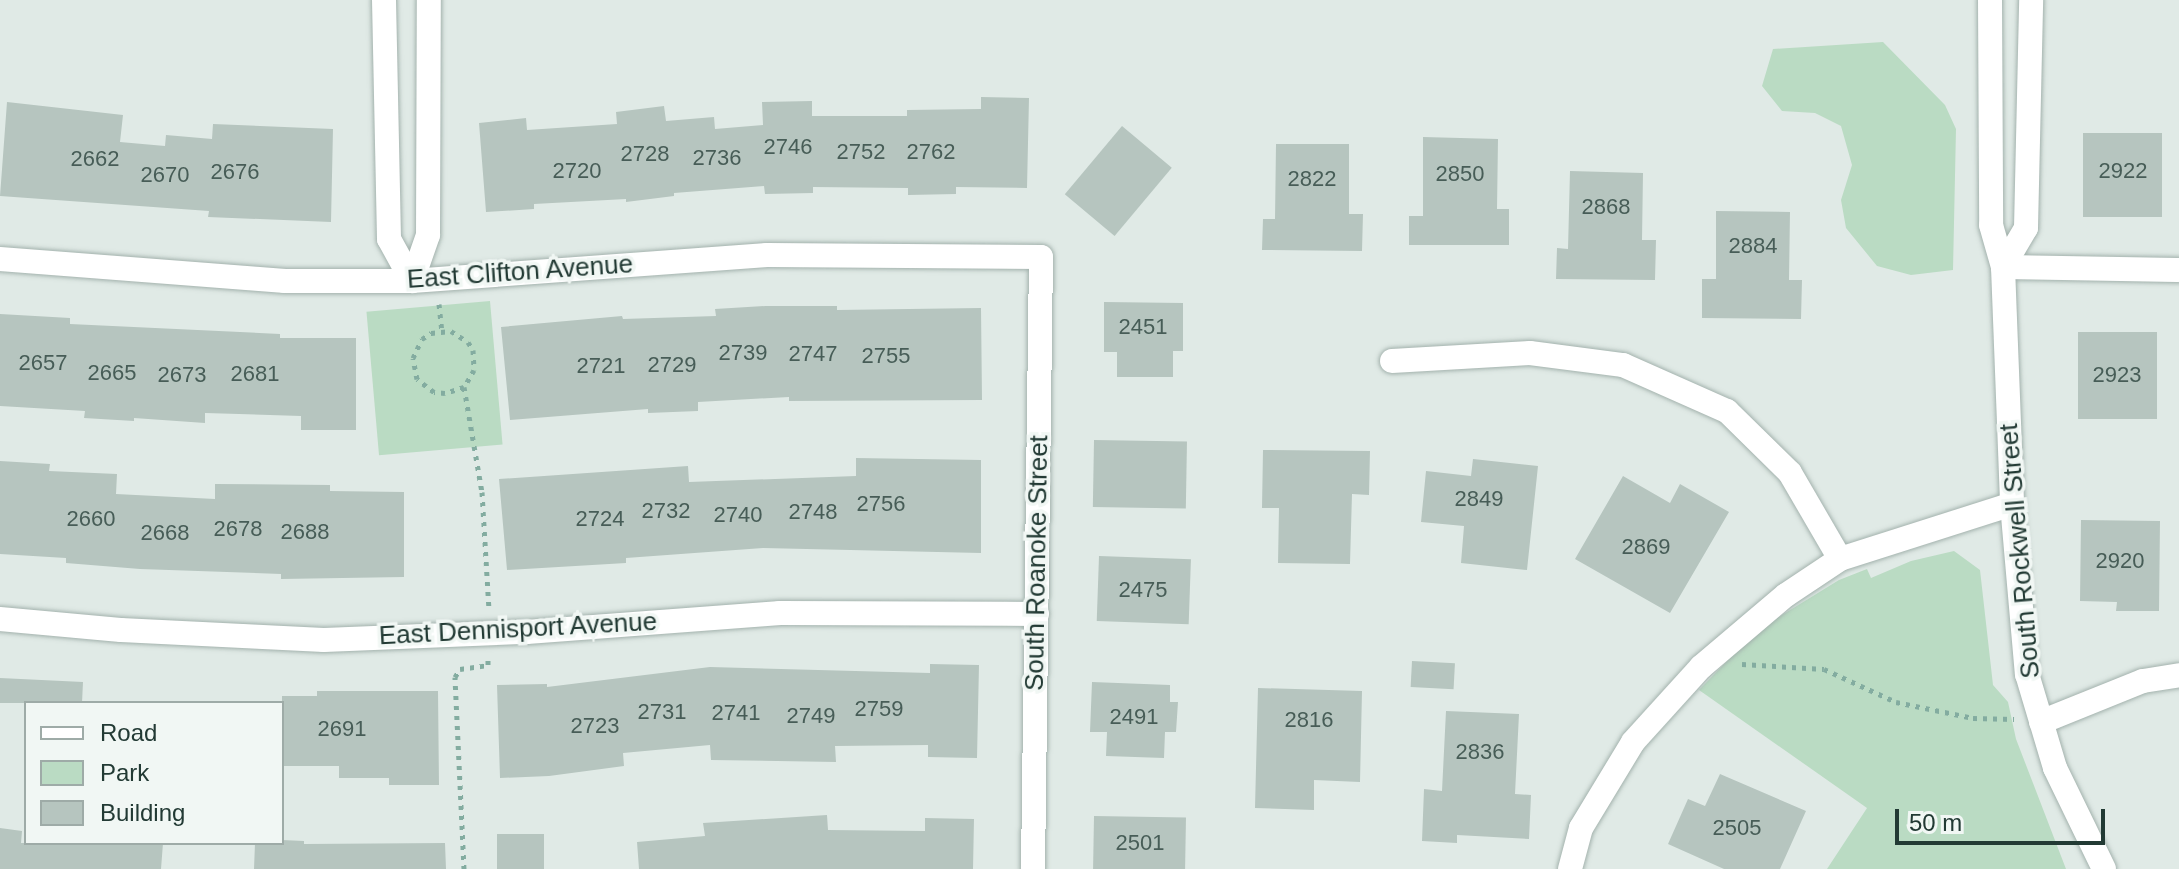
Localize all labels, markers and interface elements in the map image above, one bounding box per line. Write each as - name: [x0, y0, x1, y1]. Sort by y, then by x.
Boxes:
- house number: 2746: [764, 134, 812, 160]
- house number: 2752: [837, 139, 885, 165]
- house number: 2762: [907, 139, 955, 165]
- house number: 2728: [621, 141, 669, 167]
- house number: 2736: [693, 145, 741, 171]
- house number: 2662: [71, 146, 119, 172]
- house number: 2720: [553, 158, 601, 184]
- house number: 2922: [2099, 158, 2147, 184]
- house number: 2676: [211, 159, 259, 185]
- house number: 2850: [1436, 161, 1484, 187]
- house number: 2670: [141, 162, 189, 188]
- house number: 2822: [1288, 166, 1336, 192]
- house number: 2868: [1582, 194, 1630, 220]
- house number: 2884: [1729, 233, 1777, 259]
- street label: East Clifton Avenue: [405, 248, 635, 296]
- house number: 2451: [1119, 314, 1167, 340]
- house number: 2739: [719, 340, 767, 366]
- house number: 2747: [789, 341, 837, 367]
- house number: 2755: [862, 343, 910, 369]
- house number: 2657: [19, 350, 67, 376]
- house number: 2729: [648, 352, 696, 378]
- house number: 2721: [577, 353, 625, 379]
- house number: 2665: [88, 360, 136, 386]
- house number: 2681: [231, 361, 279, 387]
- house number: 2673: [158, 362, 206, 388]
- house number: 2923: [2093, 362, 2141, 388]
- street label: South Rockwell Street: [1993, 422, 2047, 680]
- street label: South Roanoke Street: [1019, 435, 1055, 691]
- house number: 2849: [1455, 486, 1503, 512]
- house number: 2756: [857, 491, 905, 517]
- house number: 2732: [642, 498, 690, 524]
- house number: 2748: [789, 499, 837, 525]
- house number: 2740: [714, 502, 762, 528]
- house number: 2660: [67, 506, 115, 532]
- house number: 2724: [576, 506, 624, 532]
- house number: 2678: [214, 516, 262, 542]
- house number: 2688: [281, 519, 329, 545]
- house number: 2668: [141, 520, 189, 546]
- house number: 2869: [1622, 534, 1670, 560]
- house number: 2920: [2096, 548, 2144, 574]
- house number: 2475: [1119, 577, 1167, 603]
- street label: East Dennisport Avenue: [377, 606, 659, 652]
- house number: 2759: [855, 696, 903, 722]
- house number: 2731: [638, 699, 686, 725]
- house number: 2741: [712, 700, 760, 726]
- legend: [24, 701, 284, 845]
- house number: 2749: [787, 703, 835, 729]
- house number: 2491: [1110, 704, 1158, 730]
- house number: 2816: [1285, 707, 1333, 733]
- house number: 2723: [571, 713, 619, 739]
- house number: 2691: [318, 716, 366, 742]
- text: Road: [100, 719, 157, 746]
- house number: 2836: [1456, 739, 1504, 765]
- text: Park: [100, 759, 149, 786]
- scale bar: [1899, 793, 2109, 843]
- text: Building: [100, 799, 185, 826]
- text: 50 m: [1909, 809, 1962, 836]
- house number: 2505: [1713, 815, 1761, 841]
- house number: 2501: [1116, 830, 1164, 856]

